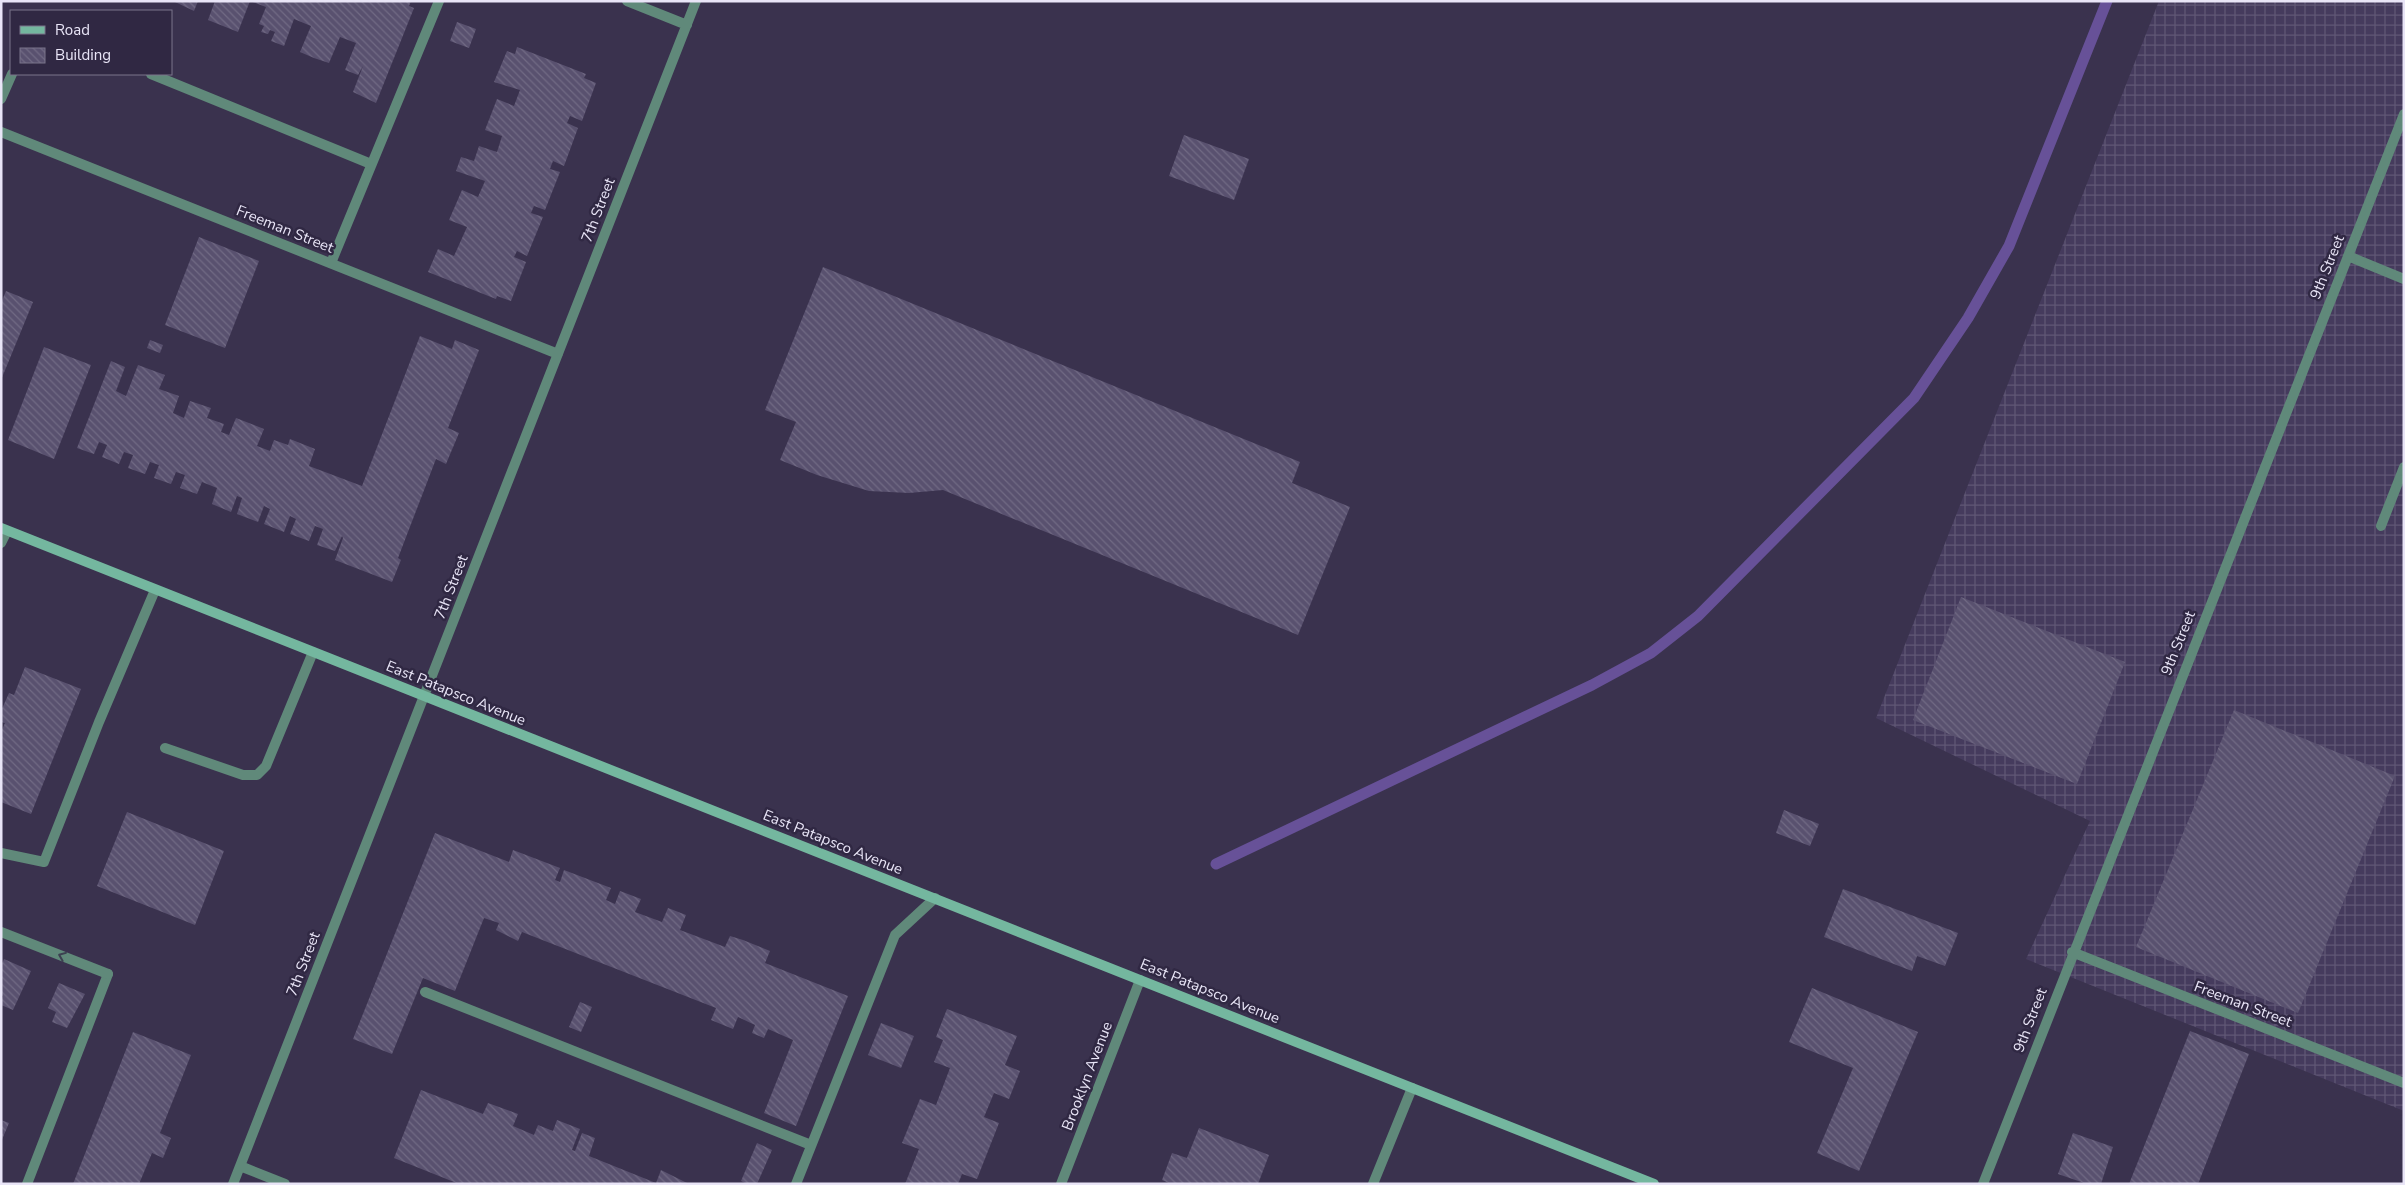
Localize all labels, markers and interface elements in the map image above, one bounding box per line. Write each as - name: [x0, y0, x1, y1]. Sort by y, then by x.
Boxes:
- legend: [10, 10, 172, 75]
- text: Road: [55, 20, 90, 40]
- text: Building: [55, 45, 111, 65]
- street label: 7th Street: [577, 174, 620, 245]
- street label: Freeman Street: [233, 200, 337, 258]
- street label: 9th Street: [2305, 231, 2349, 302]
- street label: 7th Street: [430, 551, 473, 622]
- street label: 9th Street: [2156, 607, 2200, 678]
- street label: East Patapsco Avenue: [383, 656, 529, 730]
- street label: East Patapsco Avenue: [760, 805, 906, 879]
- street label: 7th Street: [282, 928, 325, 999]
- one-way arrow: [58, 952, 67, 962]
- street label: East Patapsco Avenue: [1137, 954, 1283, 1028]
- street label: Freeman Street: [2191, 976, 2296, 1032]
- street label: 9th Street: [2009, 984, 2052, 1055]
- street label: Brooklyn Avenue: [1057, 1019, 1117, 1133]

